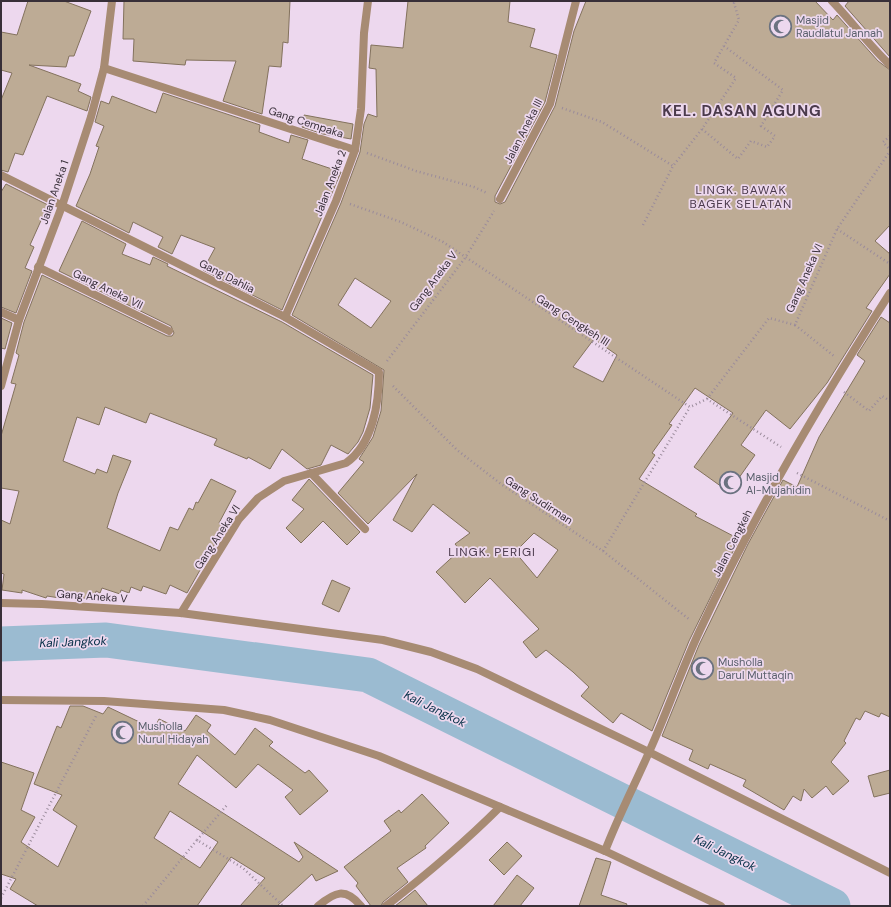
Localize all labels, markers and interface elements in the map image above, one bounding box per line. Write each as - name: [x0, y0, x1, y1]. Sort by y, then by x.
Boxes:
- mosque icon: Masjid Raudlatul Jannah: [767, 13, 793, 39]
- place label: Masjid Raudlatul Jannah: [796, 13, 882, 40]
- street label: Jalan Aneka III: [501, 96, 545, 166]
- district label: KEL. DASAN AGUNG: [662, 101, 822, 121]
- street label: Gang Cempaka: [267, 103, 345, 141]
- street label: Jalan Aneka 2: [311, 148, 349, 218]
- street label: Jalan Aneka 1: [36, 158, 72, 226]
- district label: LINGK. BAWAK BAGEK SELATAN: [690, 182, 792, 212]
- street label: Gang Aneka VI: [783, 241, 825, 315]
- street label: Gang Aneka V: [406, 248, 460, 314]
- street label: Gang Dahlia: [197, 256, 257, 296]
- street label: Gang Aneka VII: [71, 266, 145, 312]
- street label: Gang Cengkeh III: [534, 291, 612, 349]
- mosque icon: Masjid Al-Mujahidin: [718, 470, 744, 496]
- place label: Masjid Al-Mujahidin: [746, 470, 811, 497]
- street label: Gang Sudirman: [502, 473, 576, 527]
- street label: Gang Aneka VI: [191, 502, 243, 572]
- street label: Jalan Cengkeh: [709, 507, 755, 579]
- district label: LINGK. PERIGI: [448, 544, 536, 560]
- street label: Gang Aneka V: [56, 587, 129, 606]
- water label: Kali Jangkok: [39, 633, 108, 651]
- mosque icon: Musholla Darul Muttaqin: [690, 655, 716, 681]
- place label: Musholla Darul Muttaqin: [718, 655, 793, 682]
- water label: Kali Jangkok: [401, 687, 470, 731]
- mosque icon: Musholla Nurul Hidayah: [110, 719, 136, 745]
- place label: Musholla Nurul Hidayah: [138, 719, 209, 746]
- water label: Kali Jangkok: [691, 831, 760, 875]

